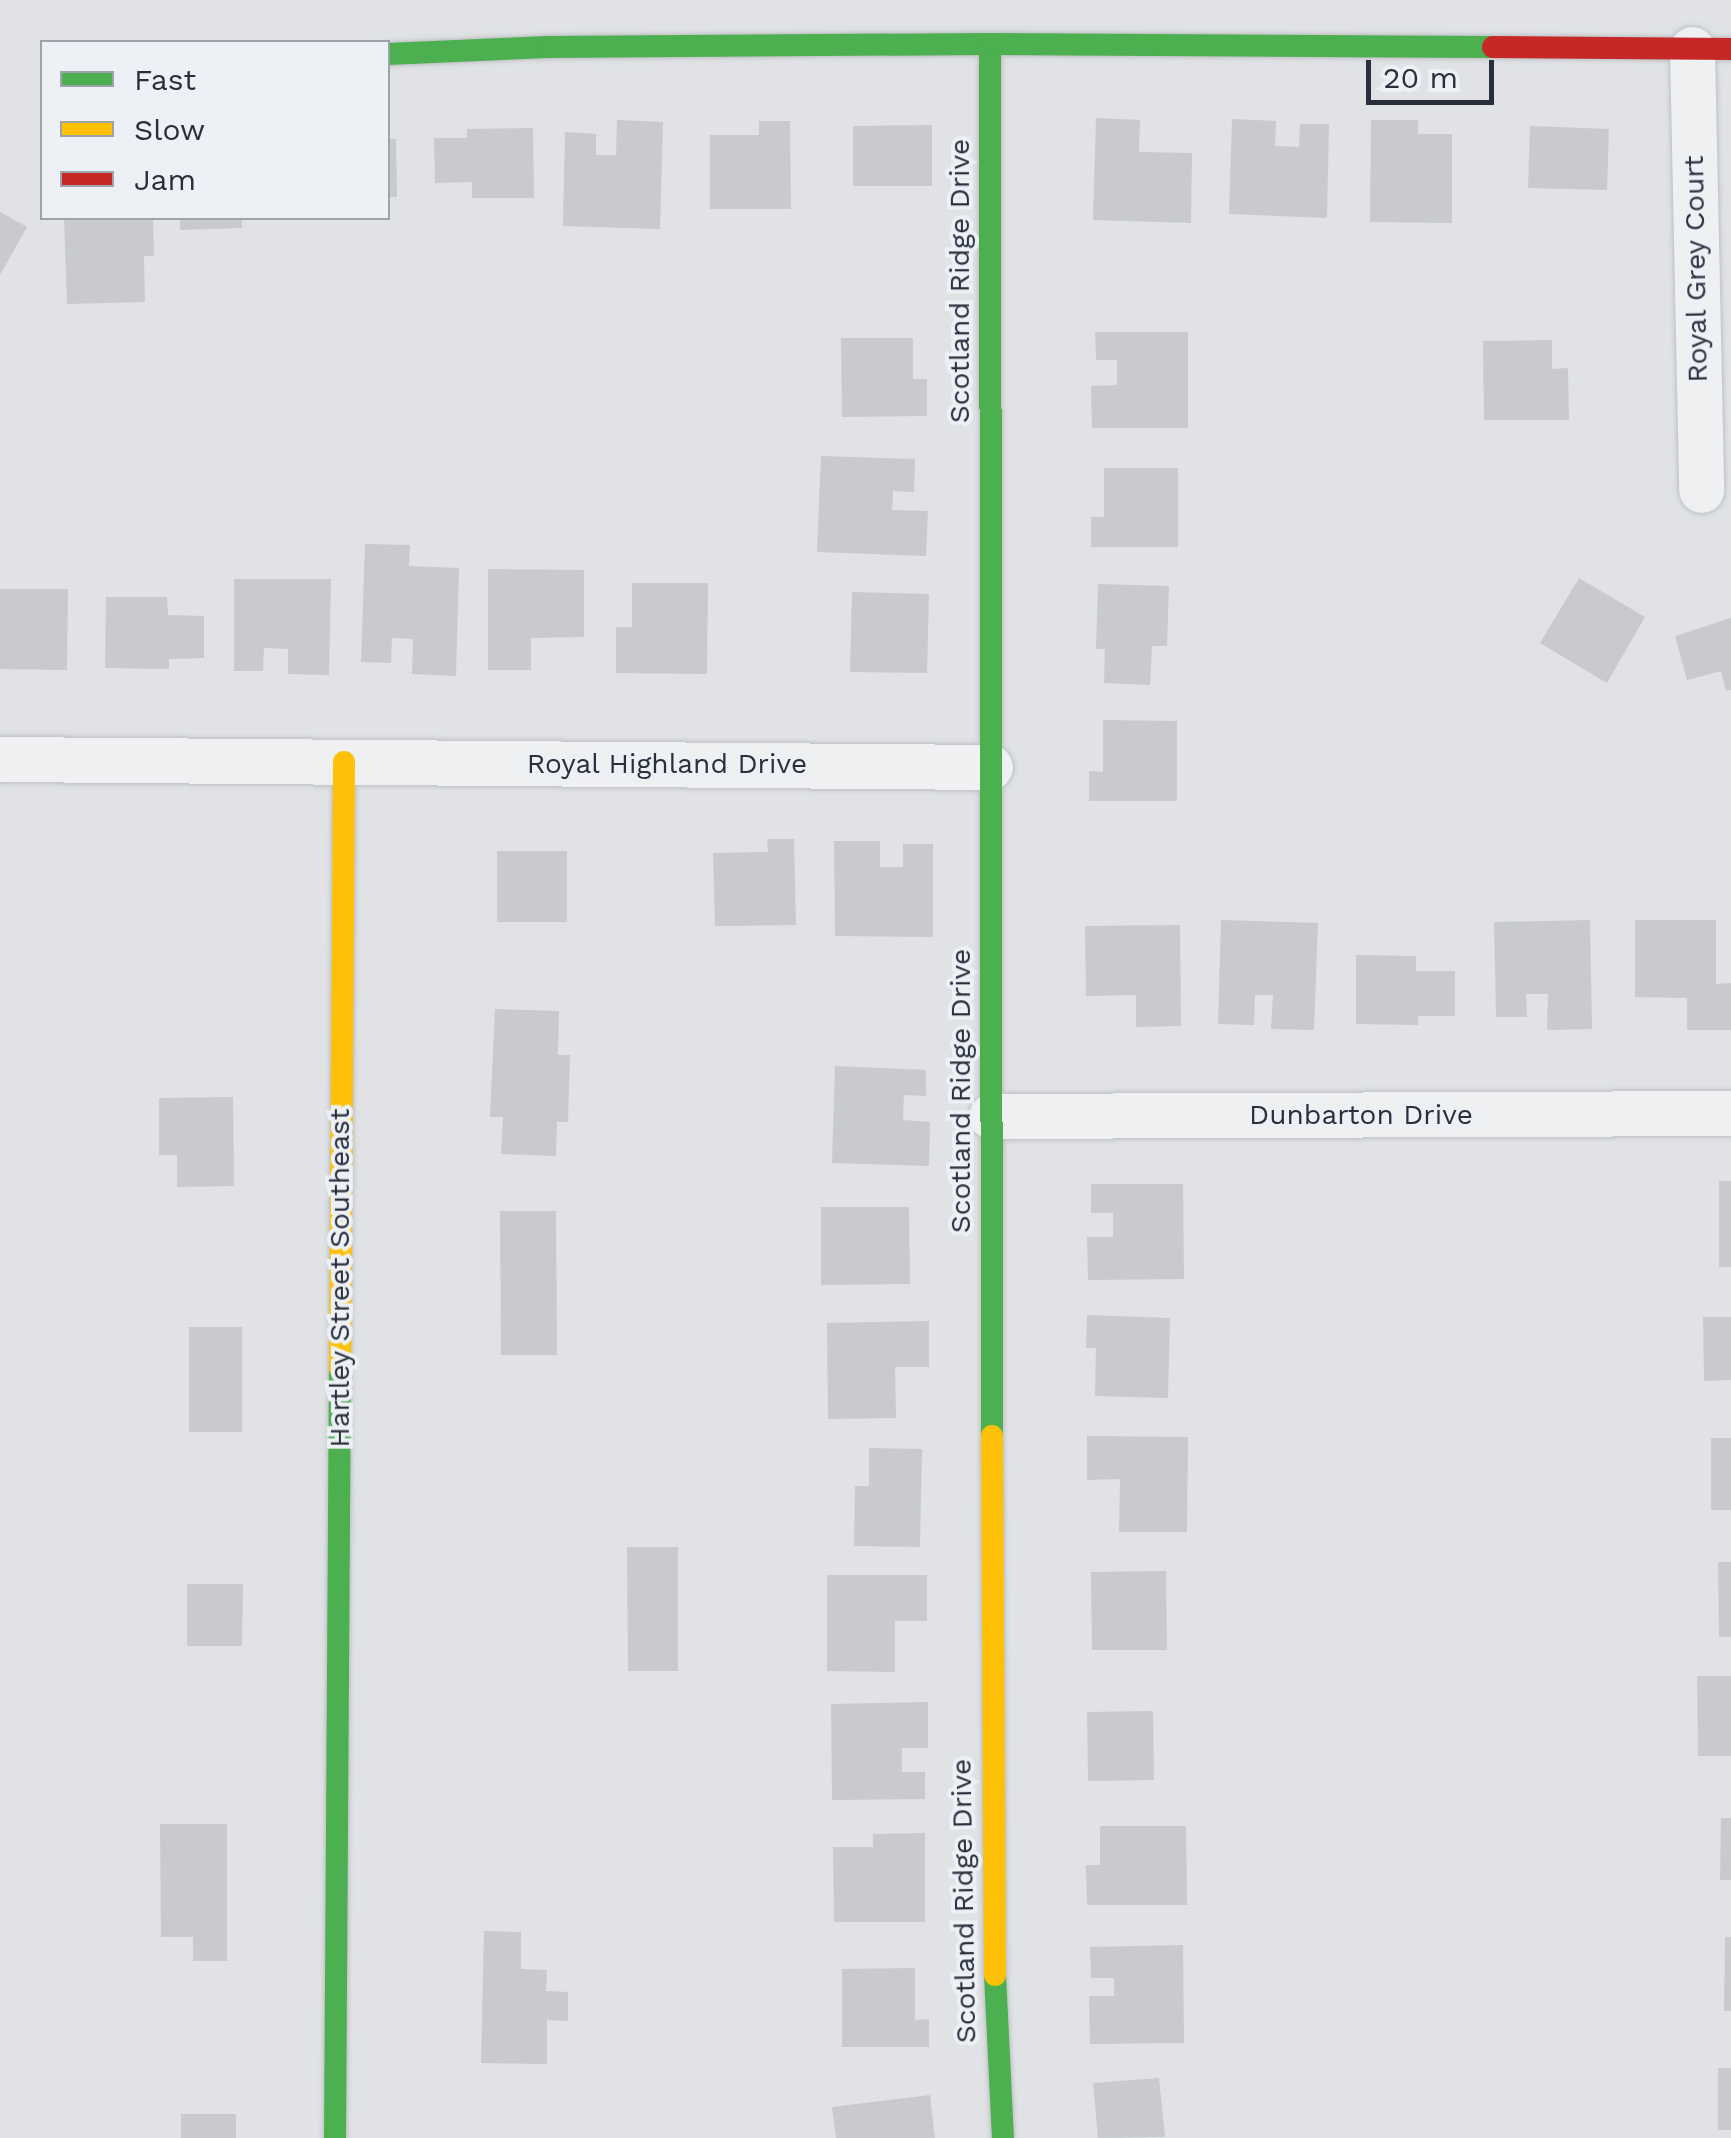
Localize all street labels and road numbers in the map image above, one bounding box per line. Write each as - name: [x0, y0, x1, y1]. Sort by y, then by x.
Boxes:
- street label: Scotland Ridge Drive: [943, 139, 977, 423]
- street label: Royal Grey Court: [1677, 154, 1715, 384]
- street label: Royal Highland Drive: [526, 747, 808, 781]
- street label: Scotland Ridge Drive: [944, 949, 978, 1233]
- street label: Dunbarton Drive: [1249, 1098, 1473, 1132]
- street label: Hartley Street Southeast: [323, 1108, 357, 1448]
- street label: Scotland Ridge Drive: [945, 1758, 983, 2044]

